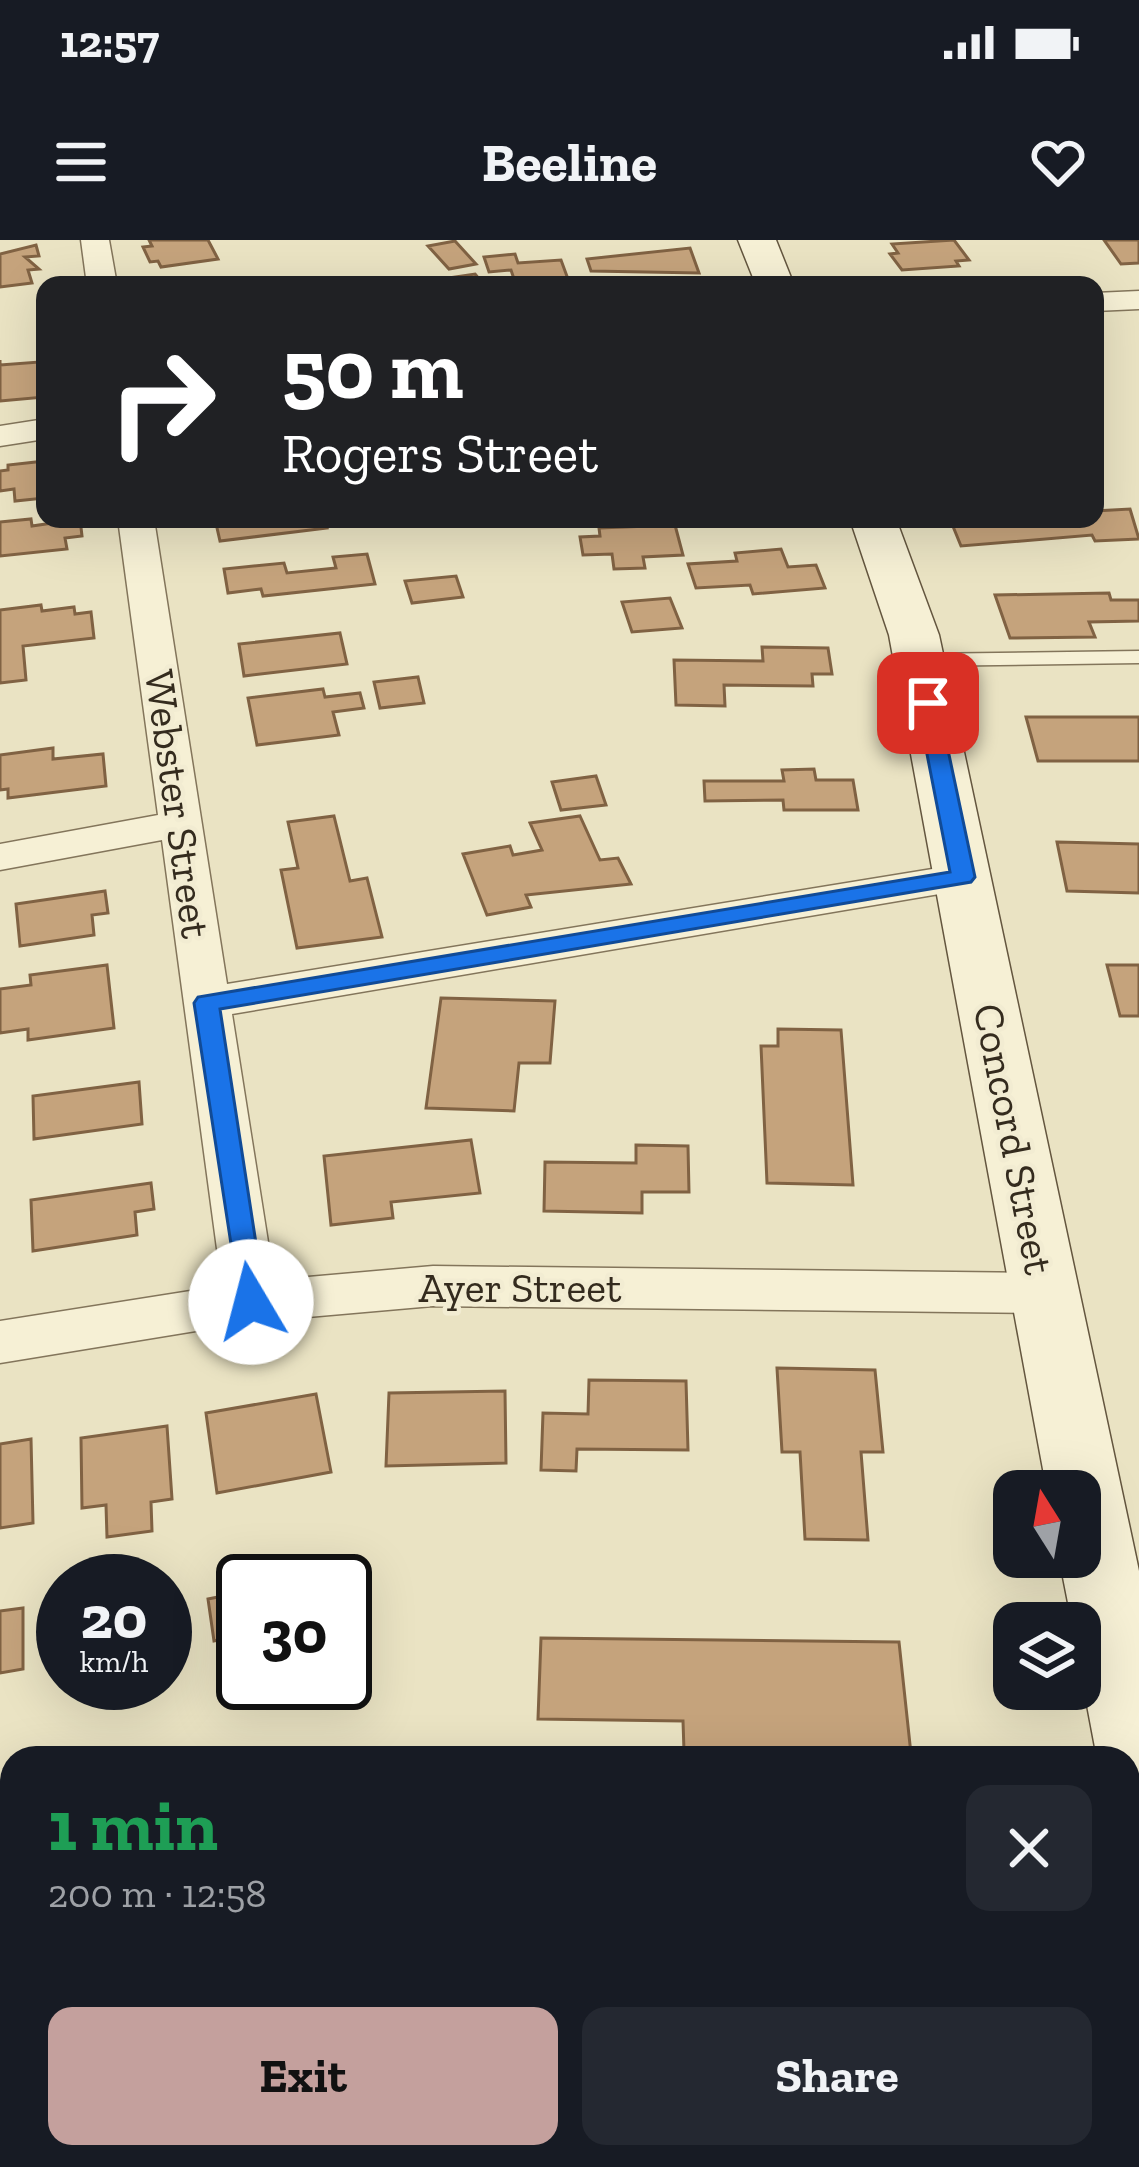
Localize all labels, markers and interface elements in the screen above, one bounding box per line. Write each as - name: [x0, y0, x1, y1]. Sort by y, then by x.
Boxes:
- text: 12:57: [60, 15, 159, 69]
- icon: menu: [48, 129, 114, 195]
- icon: heart: [1025, 129, 1091, 195]
- text: Beeline: [482, 130, 657, 195]
- text: 50 m: [282, 319, 464, 420]
- icon: right: [84, 324, 240, 480]
- text: Rogers Street: [282, 421, 598, 486]
- pin: [877, 652, 979, 754]
- street label: Webster Street: [134, 667, 222, 942]
- icon: arrive: [895, 670, 961, 736]
- street label: Concord Street: [963, 999, 1065, 1279]
- position arrow: [188, 1239, 314, 1365]
- street label: Ayer Street: [418, 1262, 622, 1313]
- north arrow: [993, 1470, 1101, 1578]
- map controls: [993, 1470, 1101, 1710]
- speed limit sign: 30: [216, 1554, 372, 1710]
- text: 20: [81, 1581, 147, 1653]
- button: layers: [993, 1602, 1101, 1710]
- text: km/h: [80, 1644, 148, 1680]
- text: 1 min: [48, 1782, 218, 1868]
- button: close: [966, 1785, 1092, 1911]
- text: 200 m · 12:58: [48, 1870, 267, 1917]
- button: Exit: [48, 2007, 558, 2145]
- button: Share: [582, 2007, 1092, 2145]

